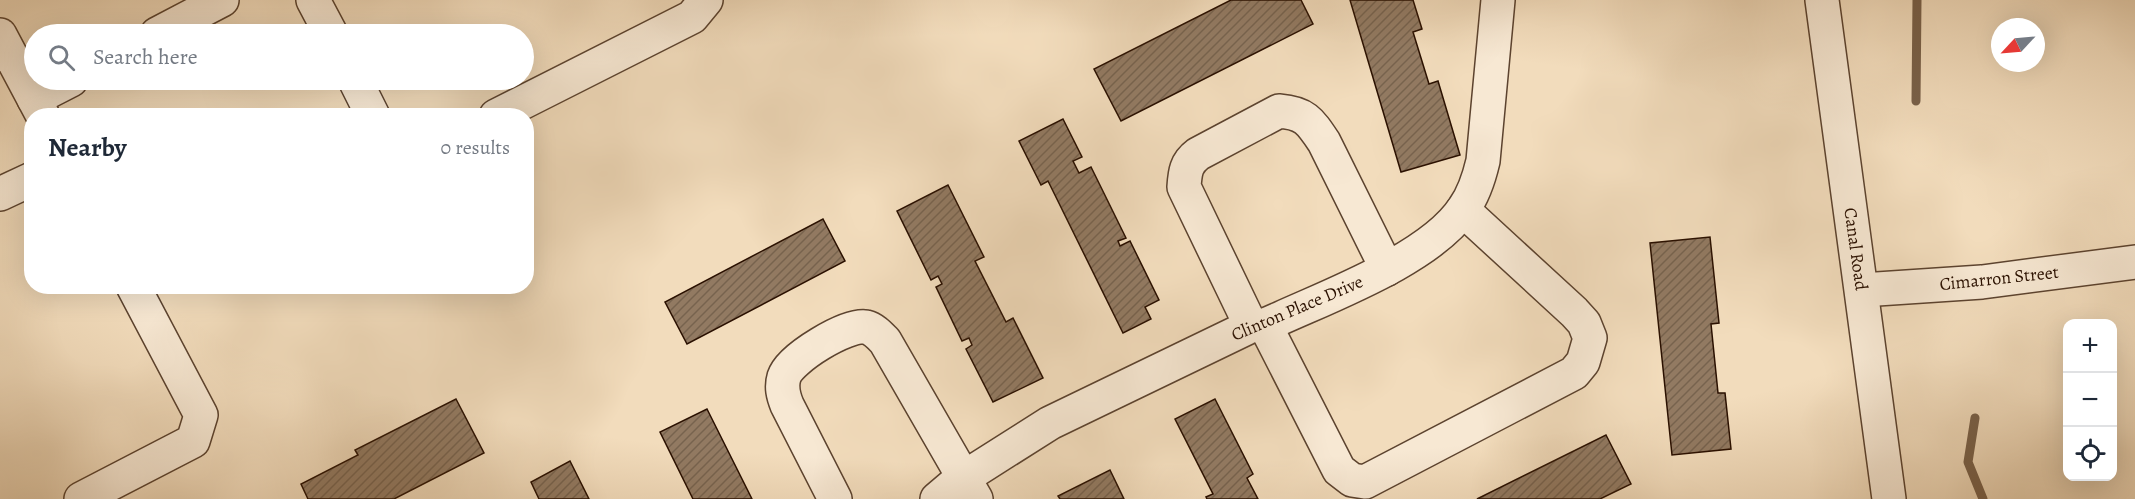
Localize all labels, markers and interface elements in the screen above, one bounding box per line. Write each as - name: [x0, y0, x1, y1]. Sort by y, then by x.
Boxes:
- north arrow: [1991, 18, 2045, 72]
- search box: [24, 24, 534, 90]
- icon: search: [45, 41, 78, 74]
- text: Search here: [93, 42, 198, 72]
- text: Nearby: [48, 130, 127, 165]
- text: 0 results: [441, 134, 510, 161]
- street label: Canal Road: [1838, 206, 1874, 292]
- street label: Cimarron Street: [1938, 260, 2060, 296]
- street label: Clinton Place Drive: [1227, 269, 1367, 347]
- map controls: [2063, 319, 2117, 481]
- button: +: [2063, 319, 2117, 373]
- button: −: [2063, 373, 2117, 427]
- button: locate: [2063, 427, 2117, 481]

